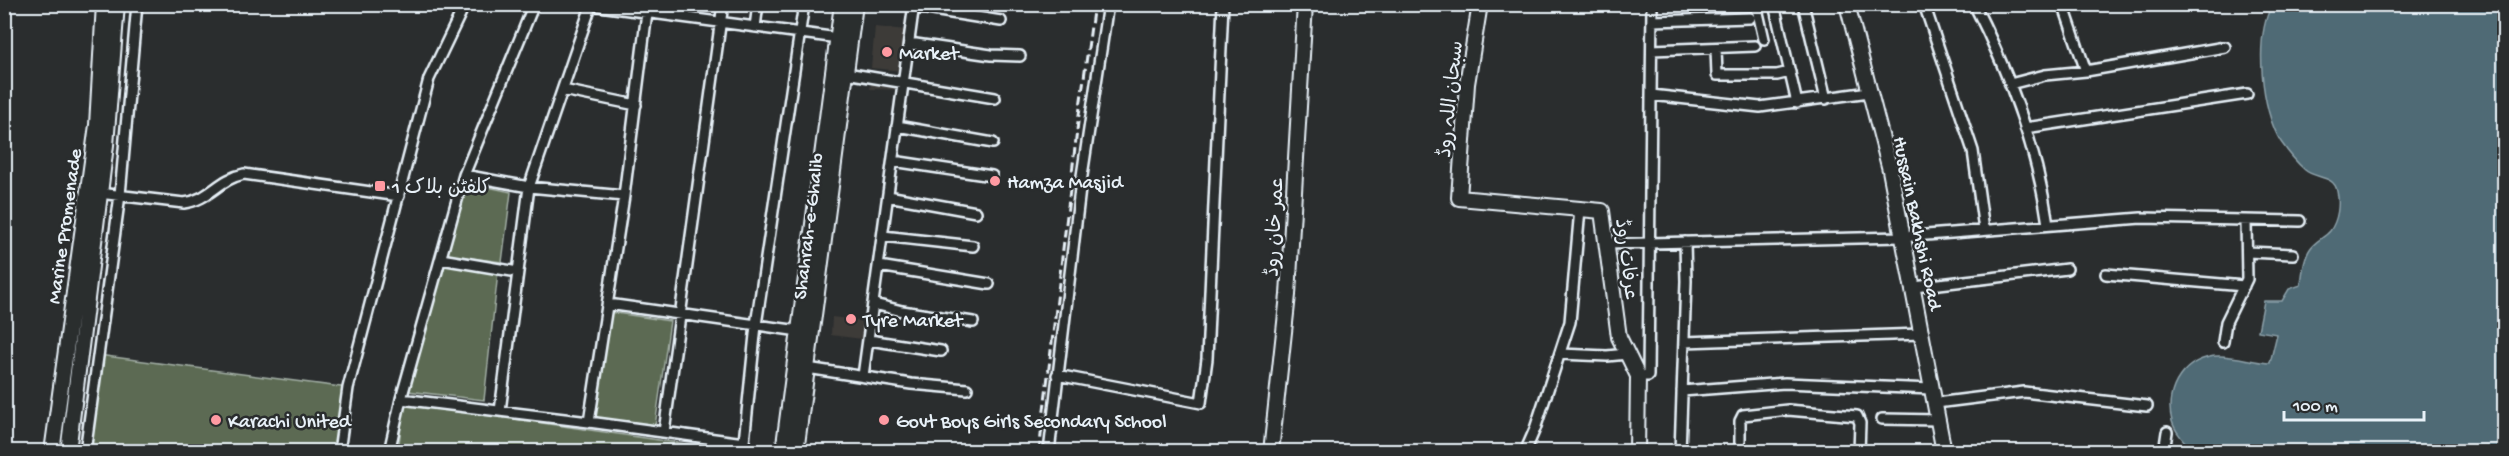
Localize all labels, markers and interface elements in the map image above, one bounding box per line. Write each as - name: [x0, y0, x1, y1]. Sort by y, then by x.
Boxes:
- street label: سبحان اللہ روڈ: [1433, 40, 1470, 159]
- place label: Market: [899, 44, 960, 67]
- marker: Market: [880, 45, 894, 59]
- street label: Hussain Bakhshi Road: [1886, 135, 1946, 315]
- street label: Marine Promenade: [44, 147, 89, 306]
- street label: Shahrah-e-Ghalib: [790, 151, 831, 301]
- place label: Hamza Masjid: [1007, 173, 1125, 196]
- marker: Hamza Masjid: [988, 174, 1002, 188]
- place label: کلفٹن بلاک 1: [391, 177, 491, 201]
- street label: عمر خان روڈ: [1260, 177, 1291, 277]
- marker: کلفٹن بلاک 1: [373, 179, 387, 193]
- street label: عرفات روڈ: [1608, 217, 1643, 301]
- place label: Tyre Market: [862, 311, 964, 334]
- marker: Tyre Market: [844, 312, 858, 326]
- scale bar: [2284, 384, 2424, 422]
- text: 100 m: [2292, 397, 2338, 418]
- place label: Karachi United: [228, 412, 353, 435]
- place label: Govt Boys Girls Secondary School: [896, 412, 1167, 435]
- marker: Karachi United: [209, 413, 223, 427]
- marker: Govt Boys Girls Secondary School: [877, 413, 891, 427]

